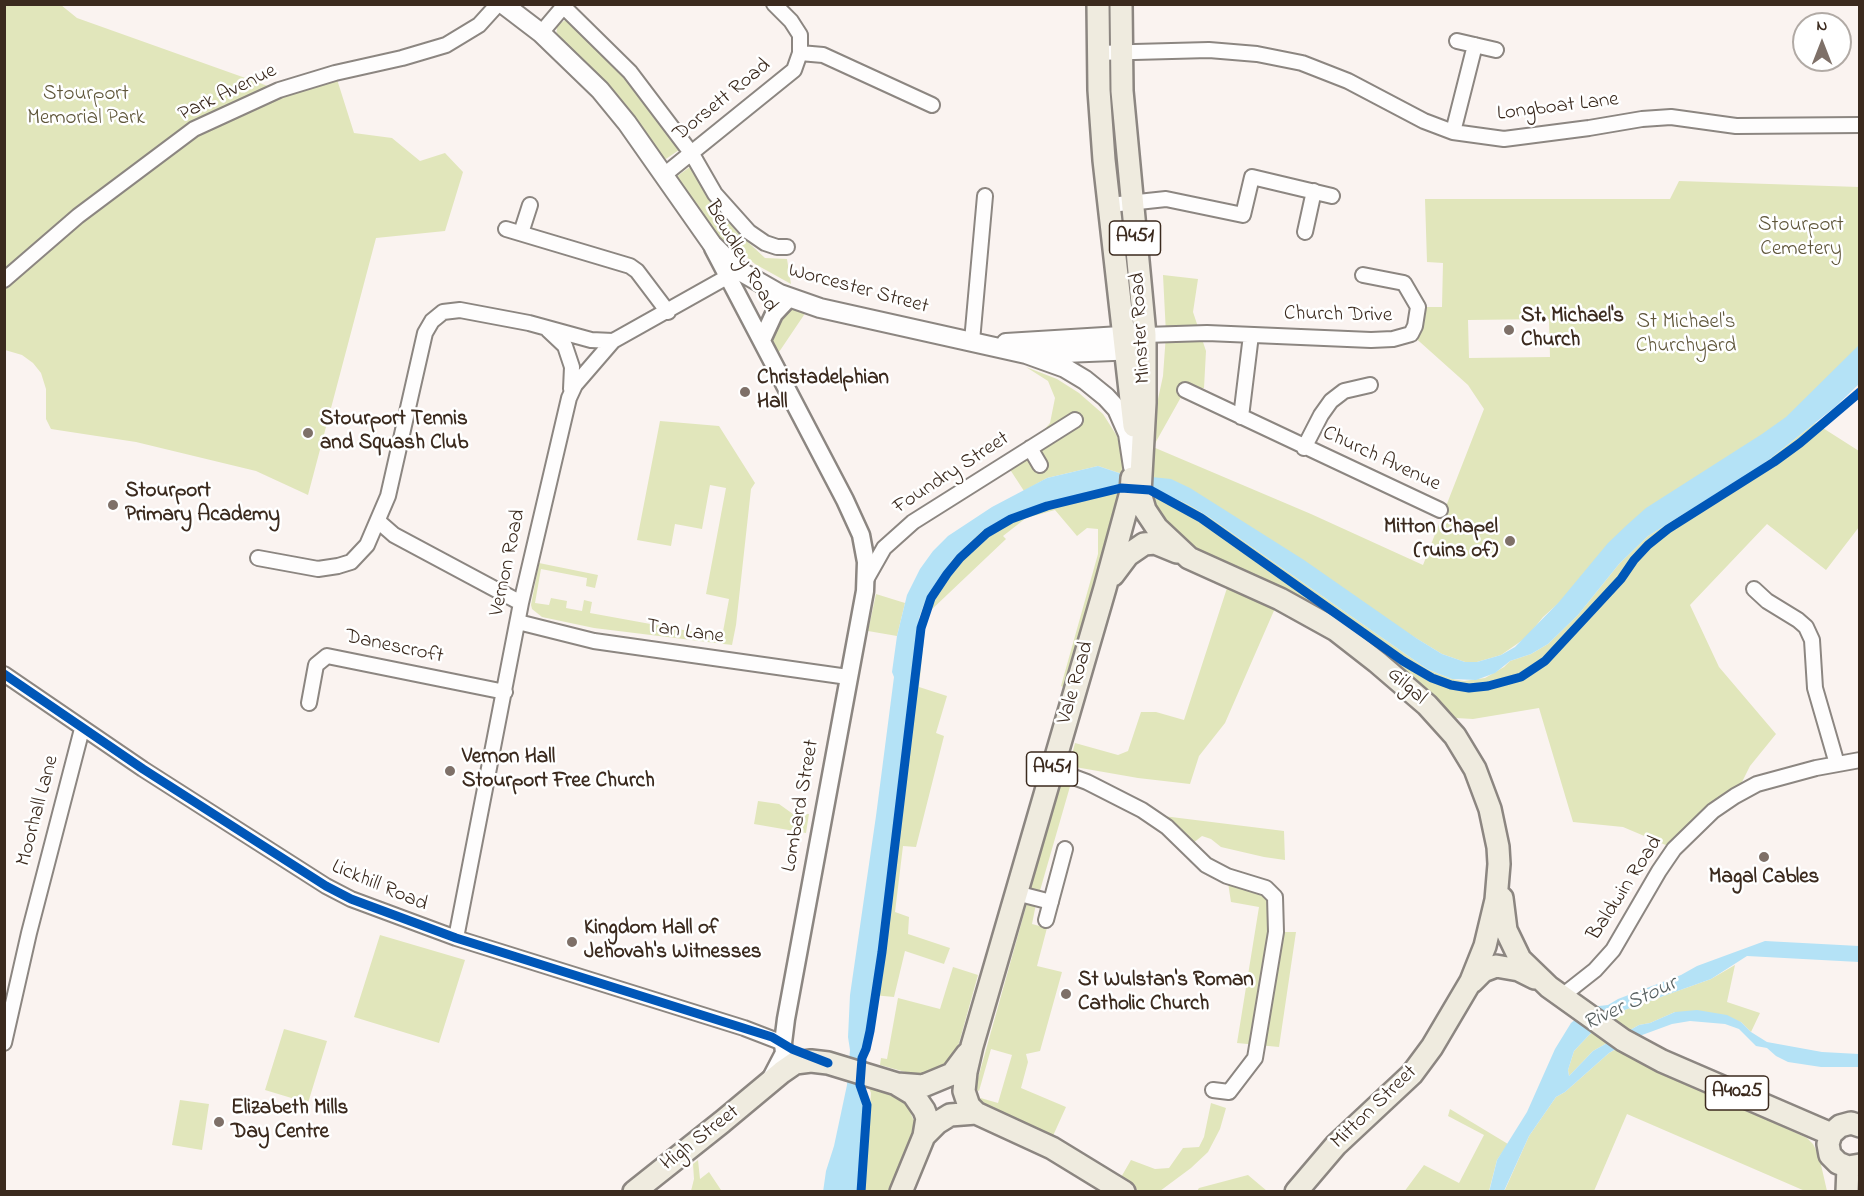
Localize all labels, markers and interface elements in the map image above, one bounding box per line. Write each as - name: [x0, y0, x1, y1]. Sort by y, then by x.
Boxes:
- north arrow: [1792, 12, 1852, 72]
- text: N: [1817, 14, 1827, 38]
- street label: Dorsett Road: [669, 54, 777, 148]
- street label: Park Avenue: [175, 59, 281, 129]
- park label: Stourport Memorial Park: [27, 83, 145, 133]
- street label: Longboat Lane: [1496, 88, 1620, 128]
- street label: Bewdley Road: [698, 197, 782, 317]
- park label: Stourport Cemetery: [1758, 214, 1844, 264]
- road number: A451: [1110, 221, 1160, 255]
- street label: Worcester Street: [785, 259, 931, 321]
- street label: Minster Road: [1127, 272, 1157, 384]
- street label: Church Drive: [1284, 302, 1392, 330]
- place label: St. Michael's Church: [1521, 305, 1624, 355]
- park label: St Michael's Churchyard: [1636, 311, 1736, 361]
- marker: St. Michael's Church: [1502, 323, 1516, 337]
- place label: Christadelphian Hall: [757, 367, 889, 417]
- marker: Christadelphian Hall: [738, 385, 752, 399]
- place label: Stourport Tennis and Squash Club: [320, 408, 468, 458]
- street label: Church Avenue: [1318, 422, 1444, 498]
- marker: Stourport Tennis and Squash Club: [301, 426, 315, 440]
- street label: Foundry Street: [889, 427, 1015, 521]
- place label: Stourport Primary Academy: [125, 480, 280, 530]
- marker: Stourport Primary Academy: [106, 498, 120, 512]
- street label: Vernon Road: [485, 507, 533, 619]
- place label: Mitton Chapel (ruins of): [1384, 516, 1498, 566]
- marker: Mitton Chapel (ruins of): [1503, 534, 1517, 548]
- street label: Tan Lane: [645, 615, 725, 651]
- street label: Danescroft: [343, 625, 445, 671]
- street label: Vale Road: [1053, 639, 1101, 727]
- street label: Gilgal: [1381, 663, 1431, 711]
- street label: Lombard Street: [778, 738, 826, 874]
- place label: Vernon Hall Stourport Free Church: [462, 746, 655, 796]
- road number: A451: [1026, 752, 1078, 786]
- street label: Moorhall Lane: [12, 753, 66, 869]
- marker: Vernon Hall Stourport Free Church: [443, 764, 457, 778]
- street label: Baldwin Road: [1583, 832, 1669, 946]
- marker: Magal Cables: [1757, 850, 1771, 864]
- street label: Lickhill Road: [327, 856, 431, 918]
- place label: Magal Cables: [1709, 866, 1819, 892]
- place label: Kingdom Hall of Jehovah's Witnesses: [584, 917, 761, 967]
- marker: Kingdom Hall of Jehovah's Witnesses: [565, 935, 579, 949]
- place label: St Wulstan's Roman Catholic Church: [1078, 969, 1254, 1019]
- water label: River Stour: [1580, 972, 1682, 1038]
- marker: St Wulstan's Roman Catholic Church: [1059, 987, 1073, 1001]
- street label: Mitton Street: [1327, 1061, 1423, 1155]
- road number: A4025: [1706, 1076, 1768, 1110]
- place label: Elizabeth Mills Day Centre: [231, 1097, 348, 1147]
- street label: High Street: [657, 1101, 745, 1177]
- marker: Elizabeth Mills Day Centre: [212, 1115, 226, 1129]

